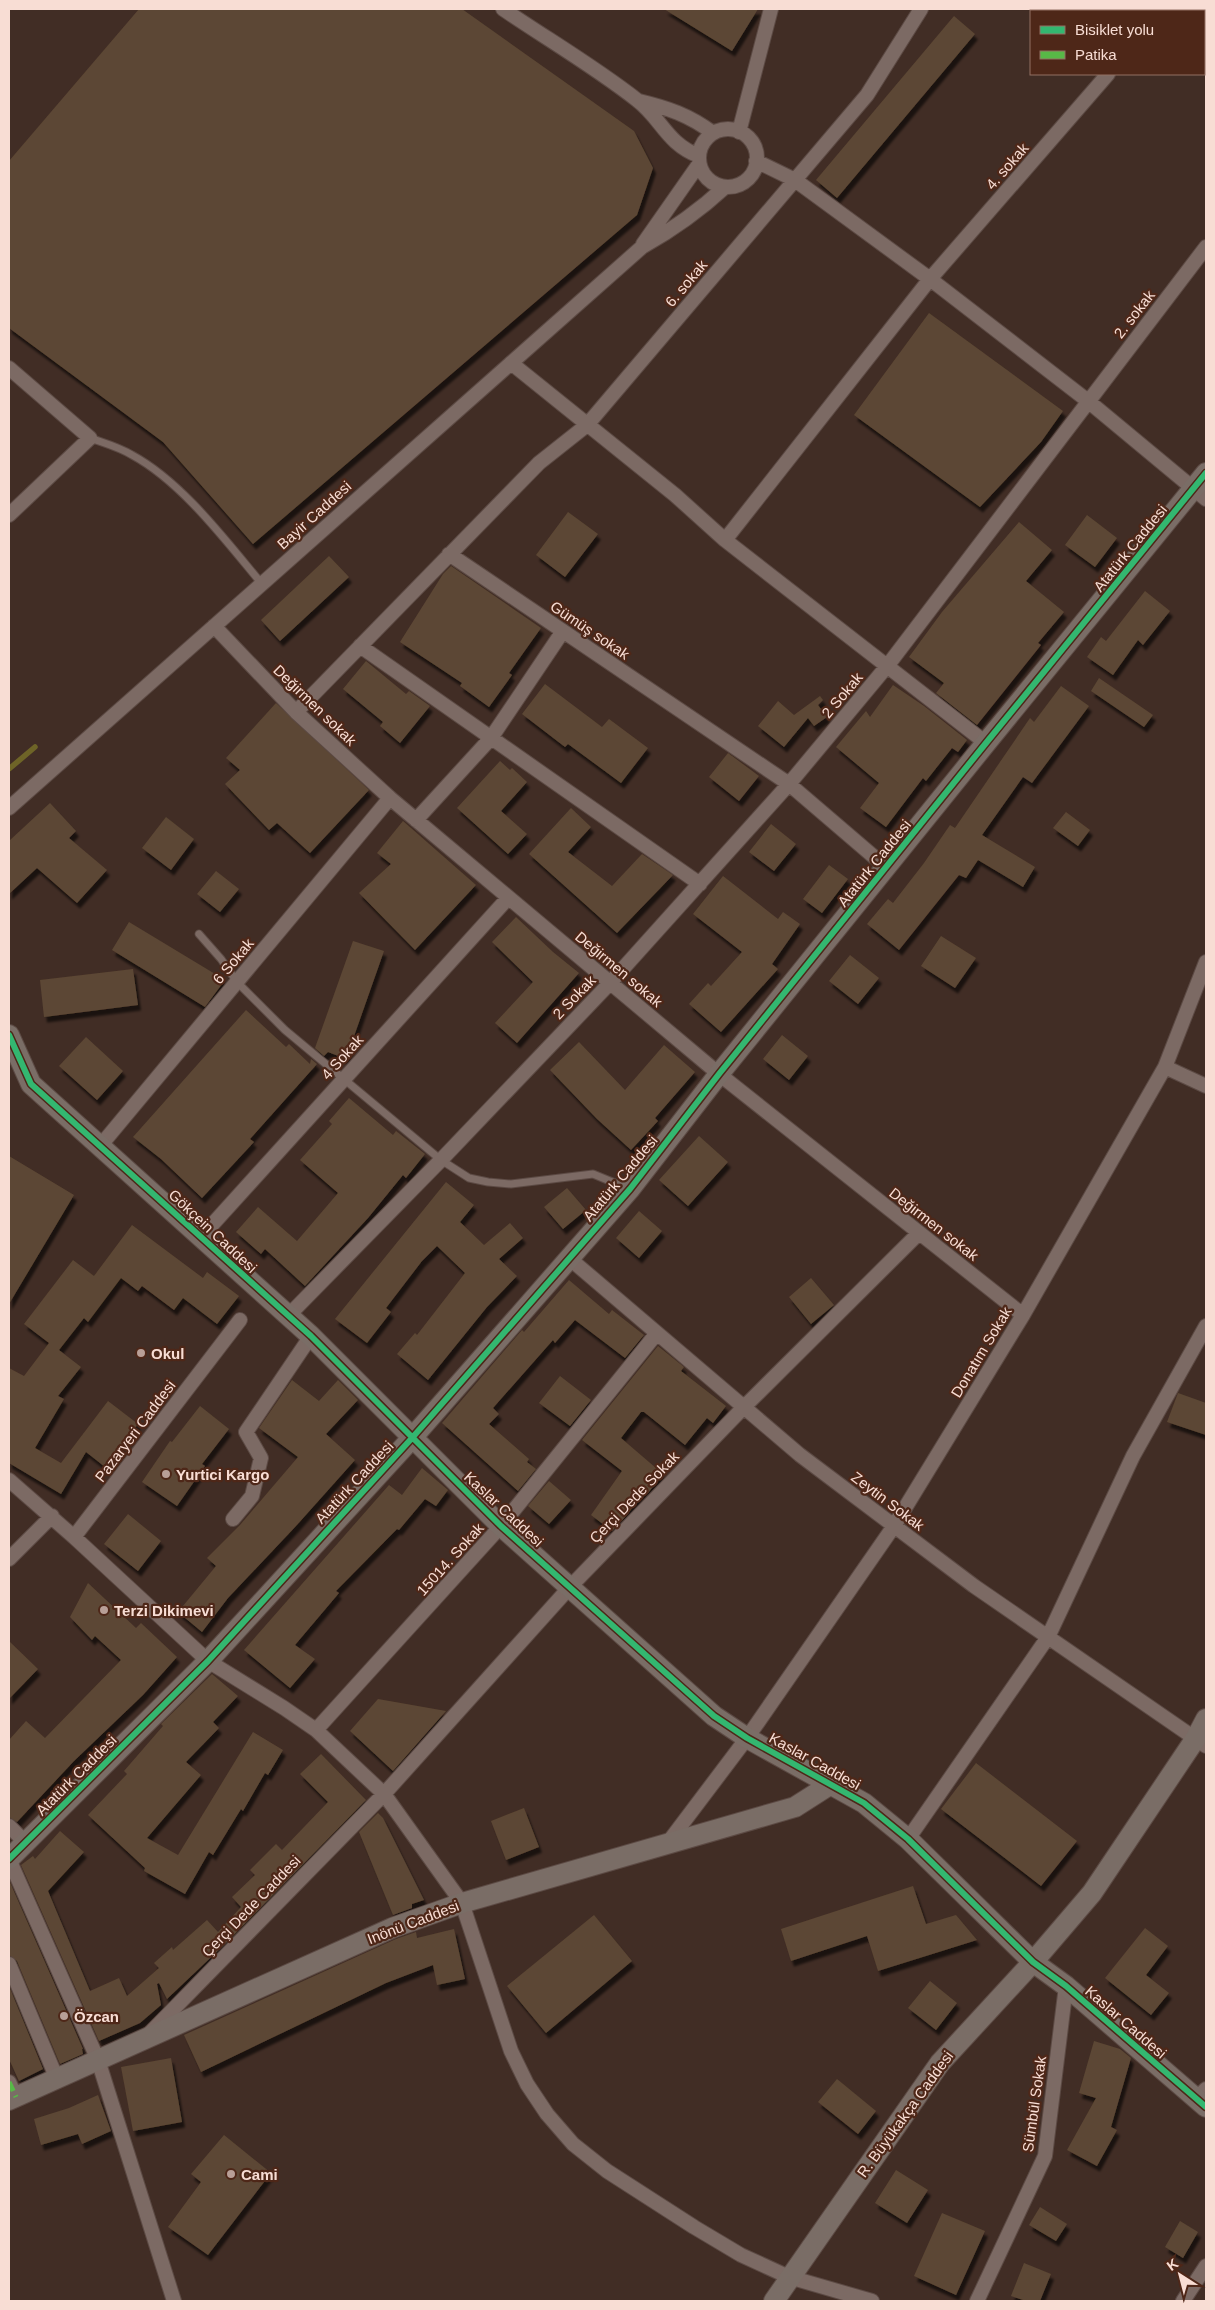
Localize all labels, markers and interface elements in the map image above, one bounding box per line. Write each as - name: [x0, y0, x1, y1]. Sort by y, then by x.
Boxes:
- legend: [1030, 10, 1205, 75]
- text: Bisiklet yolu: [1075, 21, 1154, 38]
- text: Patika: [1075, 46, 1117, 63]
- street label: 4. sokak: [982, 139, 1032, 193]
- street label: 6. sokak: [662, 256, 711, 310]
- street label: 2. sokak: [1110, 286, 1158, 341]
- street label: Bayir Caddesi: [274, 477, 354, 553]
- street label: Atatürk Caddesi: [1090, 501, 1170, 595]
- street label: Gümüş sokak: [547, 597, 633, 663]
- street label: Değirmen sokak: [270, 661, 360, 749]
- street label: 2 Sokak: [818, 668, 866, 721]
- street label: Atatürk Caddesi: [834, 816, 914, 910]
- street label: Değirmen sokak: [572, 928, 666, 1011]
- street label: 6 Sokak: [209, 934, 257, 987]
- street label: 2 Sokak: [549, 971, 599, 1022]
- street label: 4 Sokak: [318, 1031, 367, 1083]
- street label: Atatürk Caddesi: [579, 1132, 661, 1224]
- street label: Değirmen sokak: [886, 1184, 982, 1264]
- street label: Gökçein Caddesi: [165, 1186, 261, 1276]
- street label: Donatım Sokak: [947, 1303, 1015, 1400]
- place label: Okul: [151, 1345, 184, 1362]
- marker: Okul: [135, 1347, 147, 1359]
- street label: Pazaryeri Caddesi: [91, 1377, 179, 1485]
- street label: Atatürk Caddesi: [311, 1437, 397, 1527]
- street label: Çerçi Dede Sokak: [586, 1447, 682, 1546]
- place label: Yurtici Kargo: [176, 1466, 269, 1483]
- marker: Yurtici Kargo: [160, 1468, 172, 1480]
- street label: Kaslar Caddesi: [461, 1468, 547, 1550]
- street label: Zeytin Sokak: [848, 1468, 928, 1534]
- street label: 15014. Sokak: [413, 1519, 487, 1599]
- place label: Terzi Dikimevi: [114, 1602, 214, 1619]
- marker: Terzi Dikimevi: [98, 1604, 110, 1616]
- street label: Kaslar Caddesi: [766, 1729, 864, 1793]
- street label: Atatürk Caddesi: [32, 1731, 120, 1819]
- street label: Çerçi Dede Caddesi: [198, 1852, 304, 1960]
- street label: Inönü Caddesi: [365, 1897, 461, 1947]
- street label: Kaslar Caddesi: [1082, 1982, 1170, 2062]
- place label: Özcan: [74, 2008, 119, 2025]
- marker: Özcan: [58, 2010, 70, 2022]
- street label: R. Büyükakça Caddesi: [854, 2048, 956, 2180]
- street label: Sümbül Sokak: [1019, 2054, 1049, 2153]
- place label: Cami: [241, 2166, 278, 2183]
- marker: Cami: [225, 2168, 237, 2180]
- north arrow: [1155, 2250, 1205, 2300]
- text: K: [1164, 2255, 1181, 2274]

